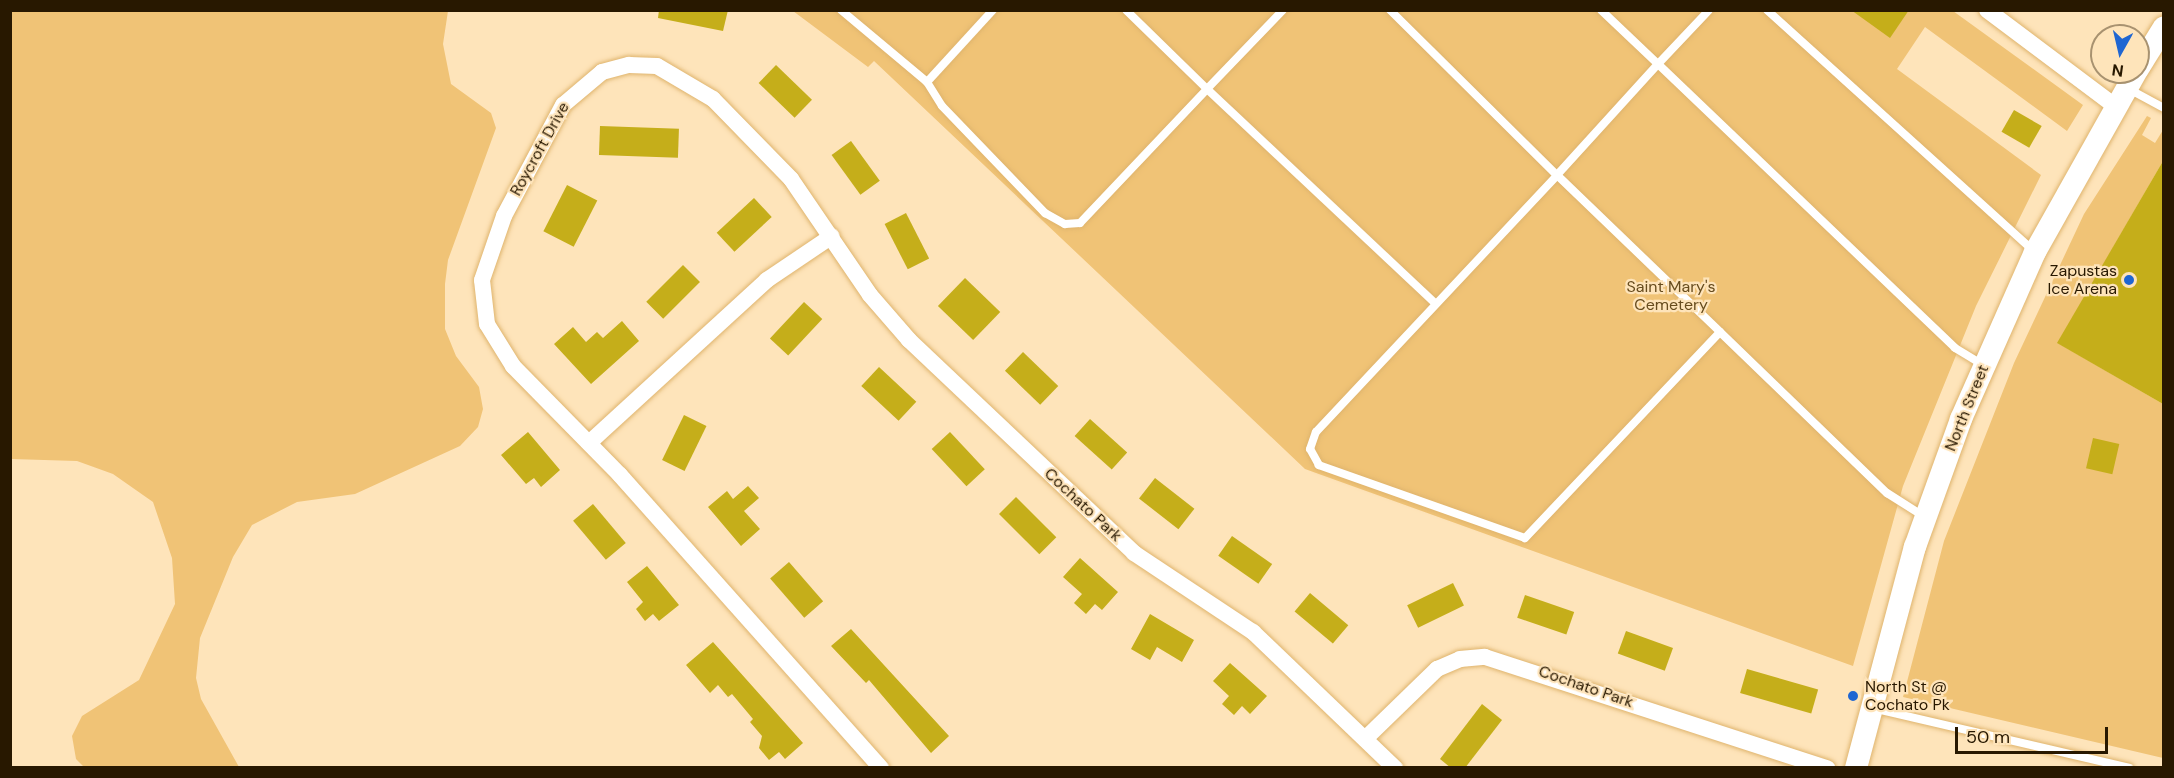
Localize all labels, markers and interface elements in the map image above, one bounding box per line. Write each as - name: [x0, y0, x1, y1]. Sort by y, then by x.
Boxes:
- north arrow: [2090, 24, 2150, 84]
- text: N: [2110, 59, 2125, 82]
- street label: Roycroft Drive: [506, 99, 574, 199]
- place label: Zapustas Ice Arena: [2048, 261, 2117, 299]
- marker: Zapustas Ice Arena: [2122, 273, 2136, 287]
- park label: Saint Mary's Cemetery: [1626, 277, 1716, 315]
- street label: North Street: [1941, 362, 1993, 454]
- street label: Cochato Park: [1040, 464, 1126, 546]
- street label: Cochato Park: [1536, 662, 1636, 712]
- place label: North St @ Cochato Pk: [1865, 677, 1950, 715]
- marker: North St @ Cochato Pk: [1846, 689, 1860, 703]
- scale bar: [1958, 715, 2111, 753]
- text: 50 m: [1966, 725, 2010, 749]

